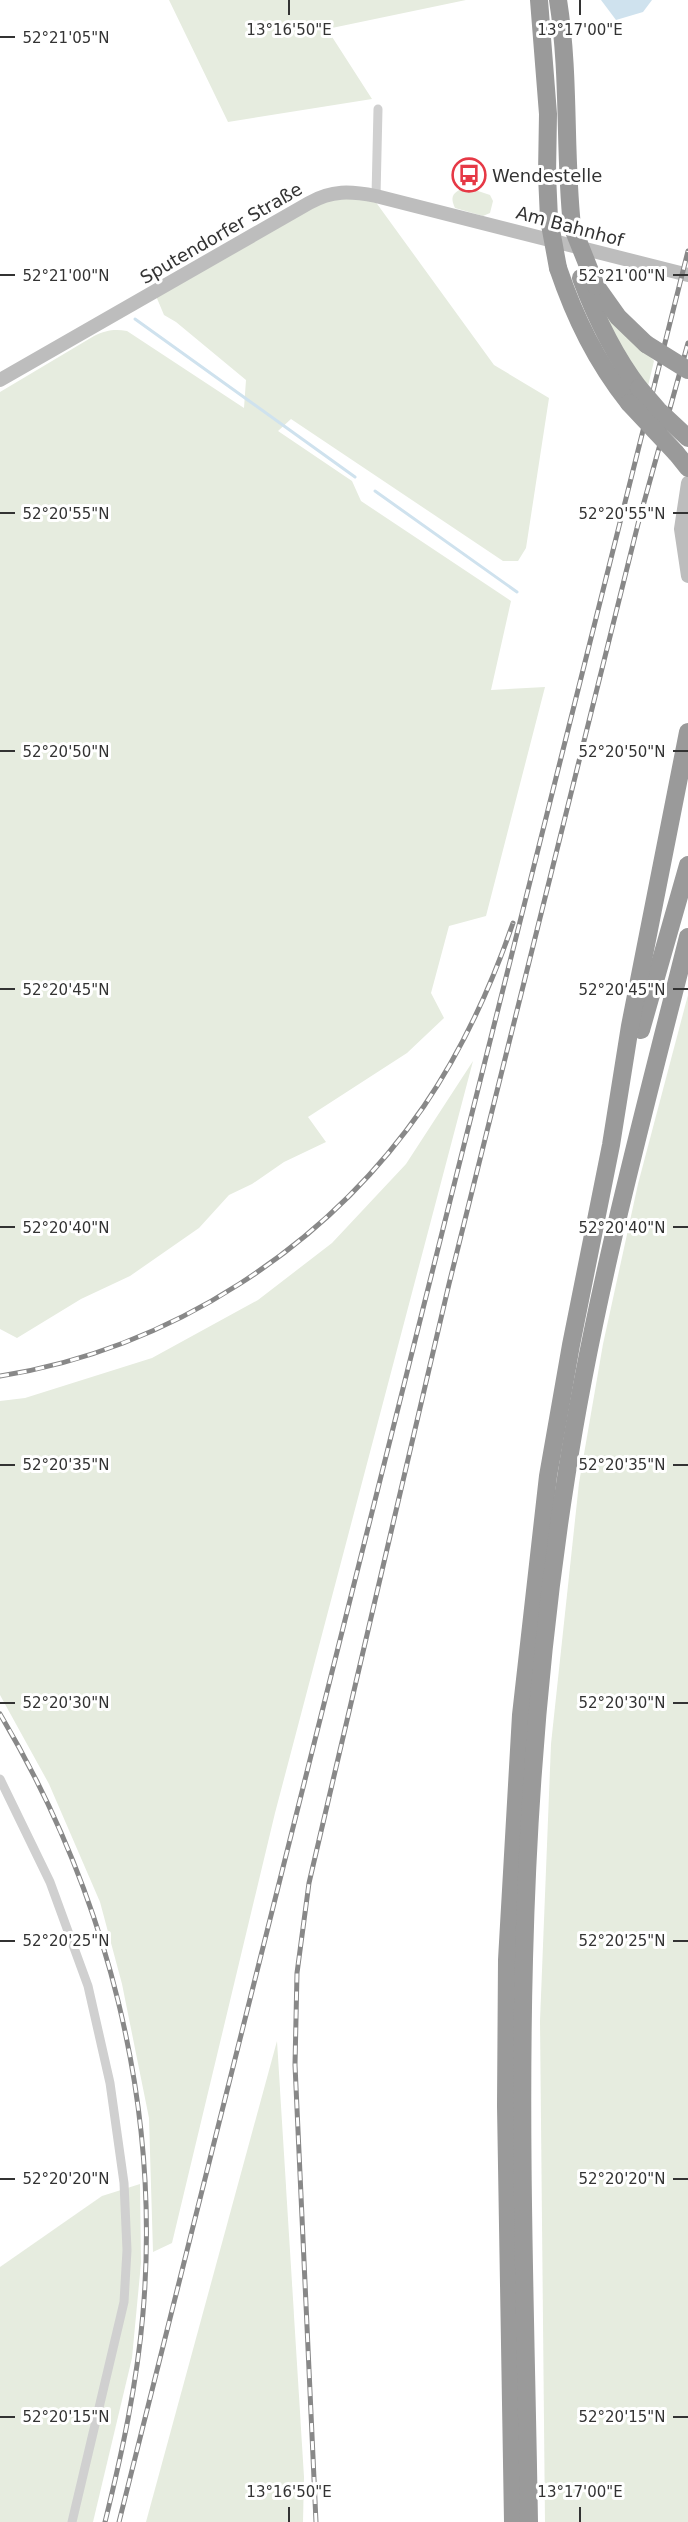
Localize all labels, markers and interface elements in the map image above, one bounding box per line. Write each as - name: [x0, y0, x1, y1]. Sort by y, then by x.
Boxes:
- text: 13°16'50"E: [246, 21, 332, 39]
- text: 13°17'00"E: [537, 21, 623, 39]
- text: 52°21'05"N: [22, 29, 110, 47]
- bus stop icon: Wendestelle: [451, 157, 487, 193]
- place label: Wendestelle: [492, 165, 602, 186]
- street label: Sputendorfer Straße: [136, 178, 306, 288]
- street label: Am Bahnhof: [514, 202, 627, 251]
- text: 52°21'00"N: [22, 267, 110, 285]
- text: 52°21'00"N: [578, 267, 666, 285]
- text: 52°20'55"N: [22, 505, 110, 523]
- text: 52°20'55"N: [578, 505, 666, 523]
- text: 52°20'50"N: [22, 743, 110, 761]
- text: 52°20'50"N: [578, 743, 666, 761]
- text: 52°20'45"N: [22, 981, 110, 999]
- text: 52°20'45"N: [578, 981, 666, 999]
- text: 52°20'40"N: [22, 1219, 110, 1237]
- text: 52°20'40"N: [578, 1219, 666, 1237]
- text: 52°20'35"N: [22, 1456, 110, 1474]
- text: 52°20'35"N: [578, 1456, 666, 1474]
- text: 52°20'30"N: [22, 1694, 110, 1712]
- text: 52°20'30"N: [578, 1694, 666, 1712]
- text: 52°20'25"N: [22, 1932, 110, 1950]
- text: 52°20'25"N: [578, 1932, 666, 1950]
- text: 52°20'20"N: [22, 2170, 110, 2188]
- text: 52°20'20"N: [578, 2170, 666, 2188]
- text: 52°20'15"N: [22, 2408, 110, 2426]
- text: 52°20'15"N: [578, 2408, 666, 2426]
- text: 13°16'50"E: [246, 2483, 332, 2501]
- text: 13°17'00"E: [537, 2483, 623, 2501]

